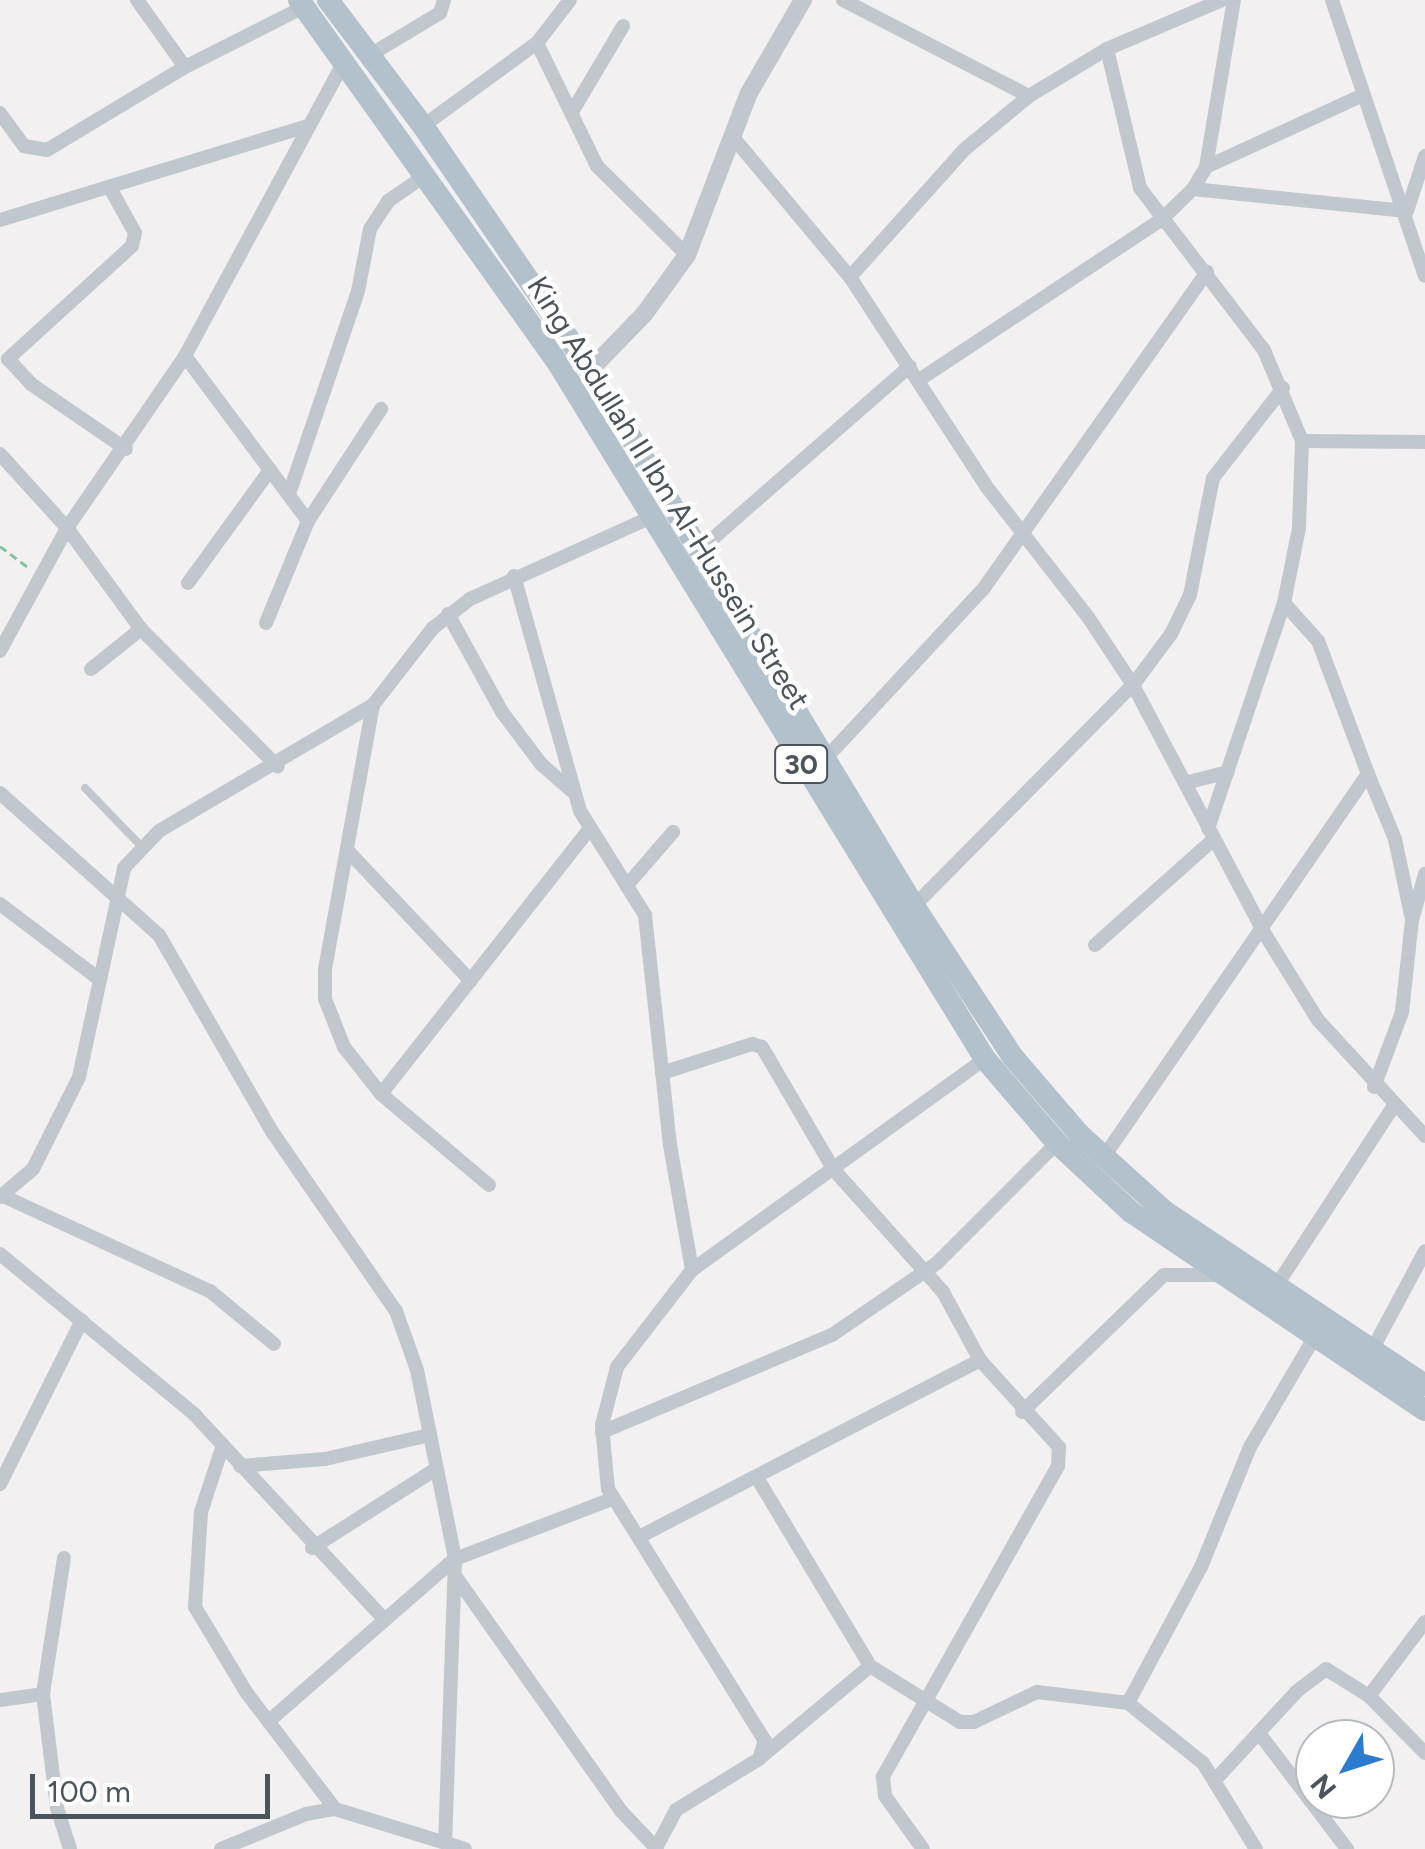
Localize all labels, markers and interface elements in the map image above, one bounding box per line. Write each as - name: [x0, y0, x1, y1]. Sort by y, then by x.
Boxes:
- street label: King Abdullah II Ibn Al-Hussein Street: [519, 270, 817, 716]
- road number: 30: [774, 741, 828, 787]
- north arrow: [1295, 1719, 1395, 1819]
- scale bar: [35, 1754, 275, 1816]
- text: N: [1303, 1768, 1343, 1806]
- text: 100 m: [47, 1773, 131, 1810]

